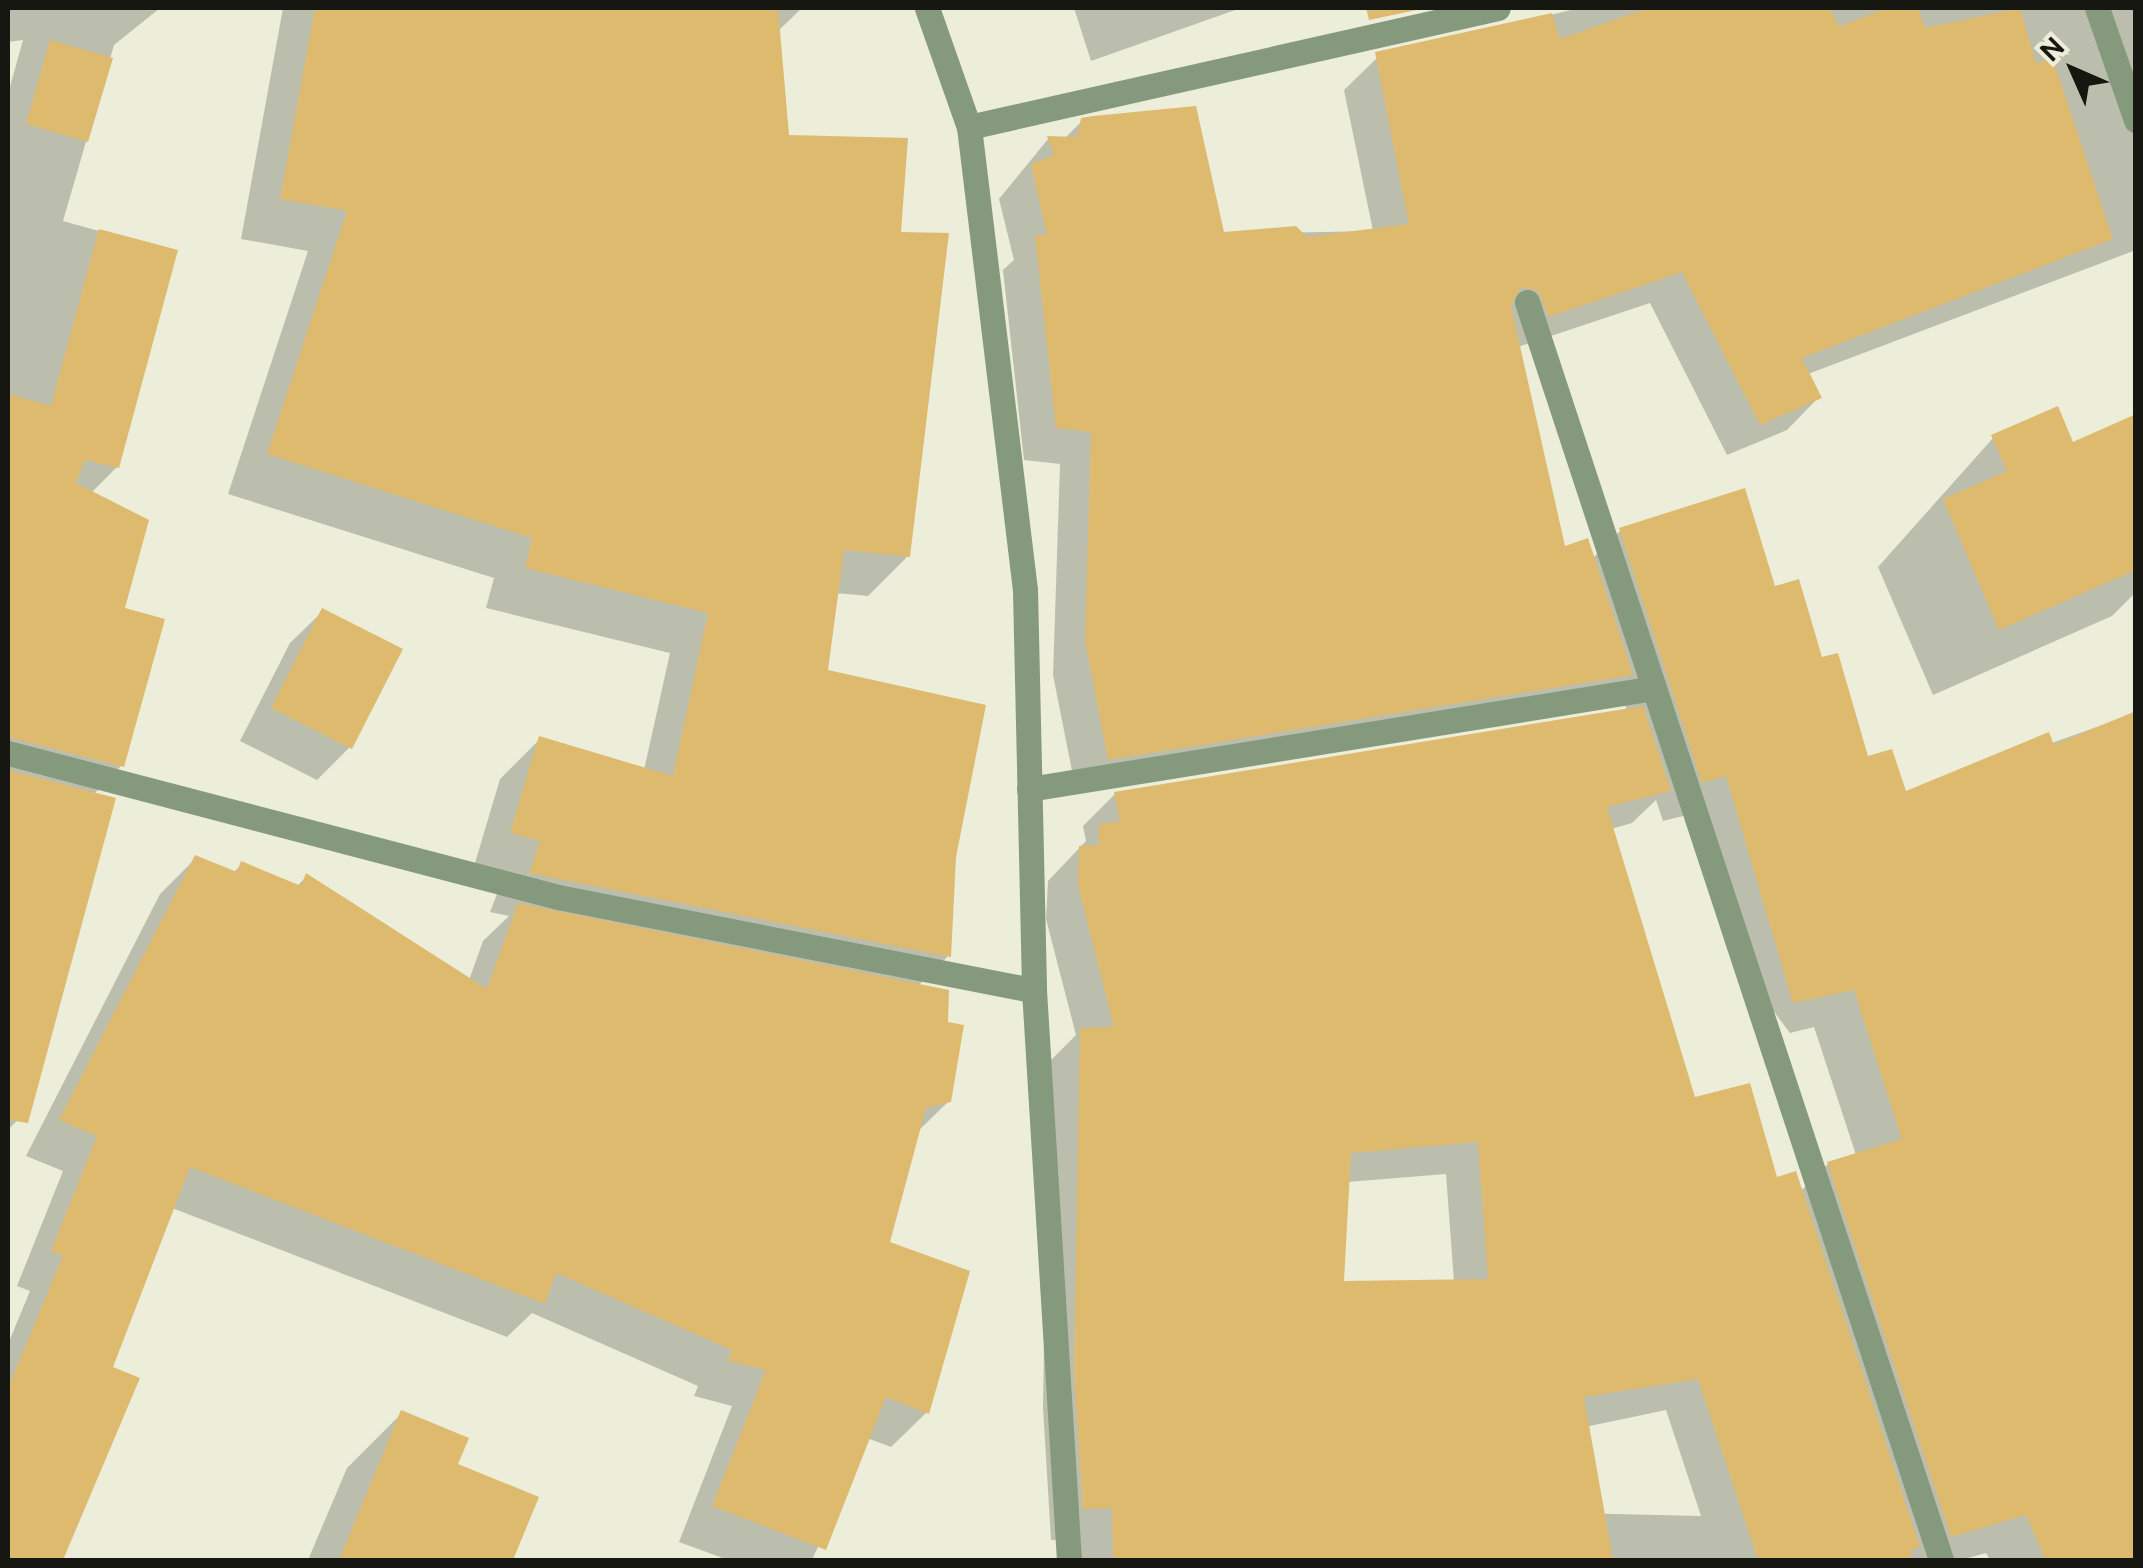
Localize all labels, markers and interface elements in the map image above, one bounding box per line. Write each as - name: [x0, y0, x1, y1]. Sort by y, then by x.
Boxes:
- north arrow: [2023, 20, 2123, 120]
- text: N: [2033, 30, 2070, 67]

